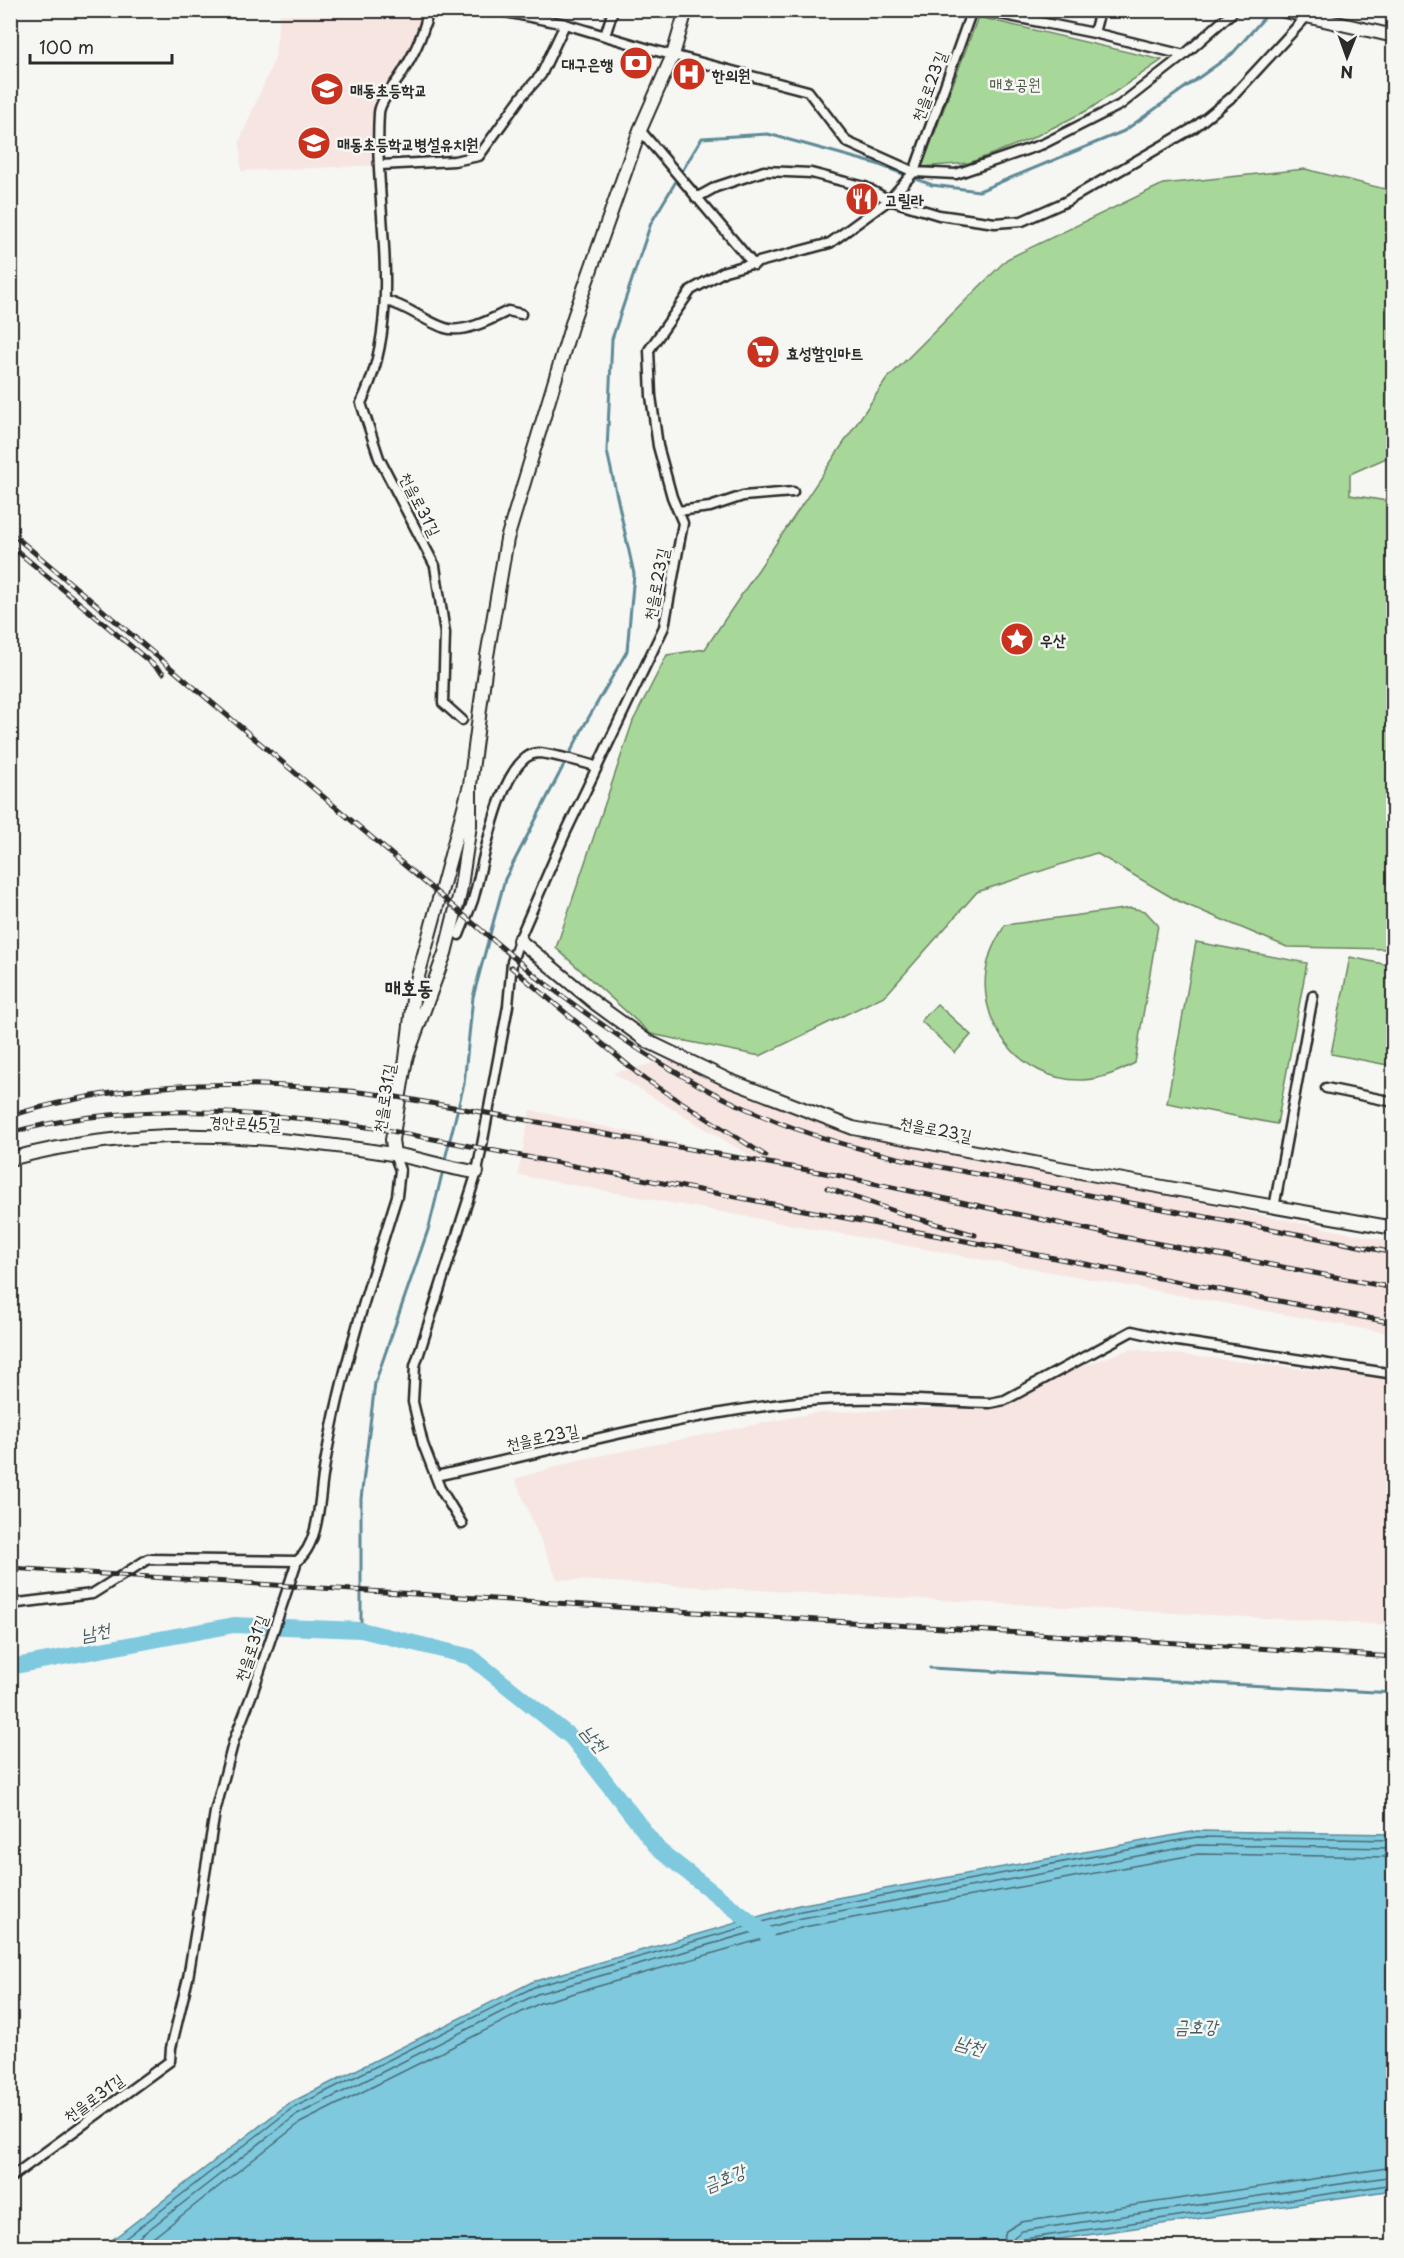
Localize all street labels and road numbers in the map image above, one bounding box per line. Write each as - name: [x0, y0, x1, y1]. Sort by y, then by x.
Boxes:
- street label: 천을로23길: [904, 47, 952, 124]
- street label: 천을로31길: [395, 468, 447, 540]
- street label: 천을로23길: [636, 546, 674, 622]
- street label: 천을로31길: [366, 1062, 400, 1134]
- street label: 경안로45길: [209, 1109, 281, 1135]
- street label: 천을로23길: [898, 1109, 974, 1147]
- street label: 천을로23길: [504, 1417, 580, 1455]
- street label: 천을로31길: [227, 1611, 273, 1685]
- street label: 천을로31길: [58, 2067, 128, 2127]

